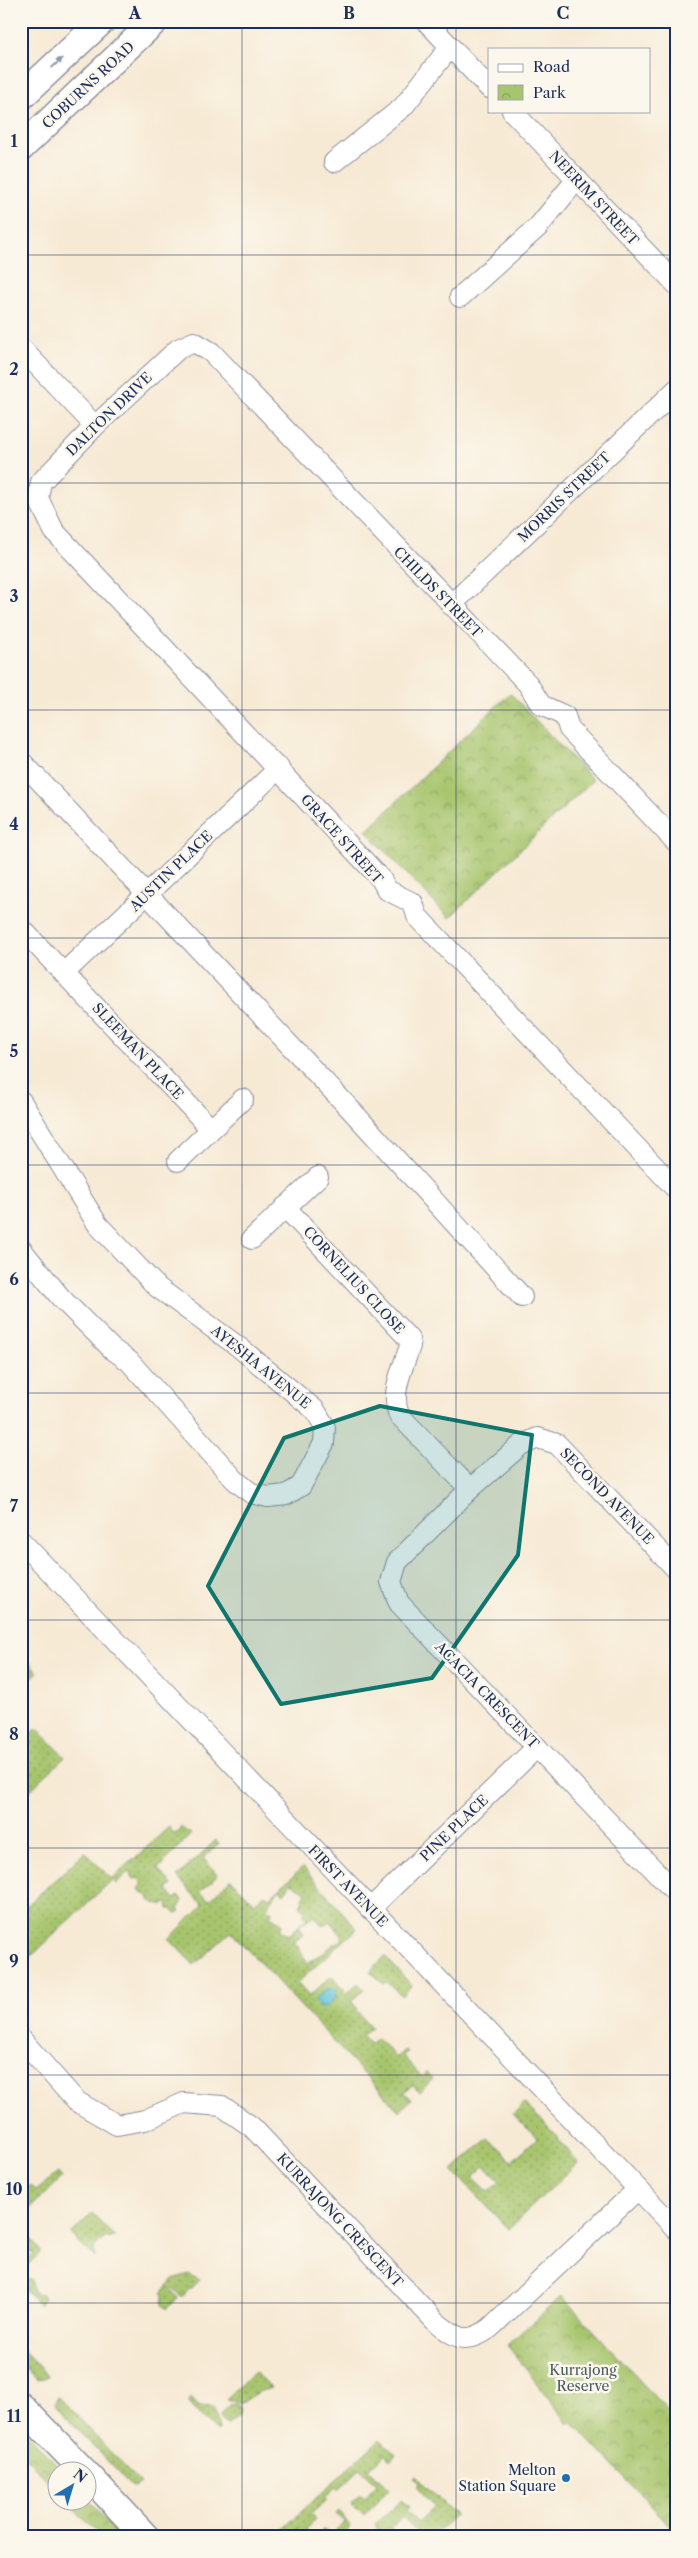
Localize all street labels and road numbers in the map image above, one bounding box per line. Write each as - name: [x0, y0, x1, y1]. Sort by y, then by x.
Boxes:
- street label: COBURNS ROAD: [38, 38, 138, 132]
- street label: NEERIM STREET: [545, 147, 643, 250]
- street label: DALTON DRIVE: [62, 368, 156, 460]
- street label: MORRIS STREET: [514, 448, 615, 546]
- street label: CHILDS STREET: [390, 543, 486, 642]
- street label: GRACE STREET: [297, 790, 387, 888]
- street label: AUSTIN PLACE: [125, 827, 216, 916]
- street label: SLEEMAN PLACE: [89, 999, 187, 1103]
- street label: CORNELIUS CLOSE: [299, 1222, 409, 1338]
- street label: AYESHA AVENUE: [207, 1321, 315, 1413]
- street label: SECOND AVENUE: [556, 1444, 658, 1548]
- street label: ACACIA CRESCENT: [431, 1637, 543, 1753]
- street label: PINE PLACE: [416, 1791, 492, 1865]
- street label: FIRST AVENUE: [304, 1841, 392, 1931]
- street label: KURRAJONG CRESCENT: [273, 2149, 407, 2291]

